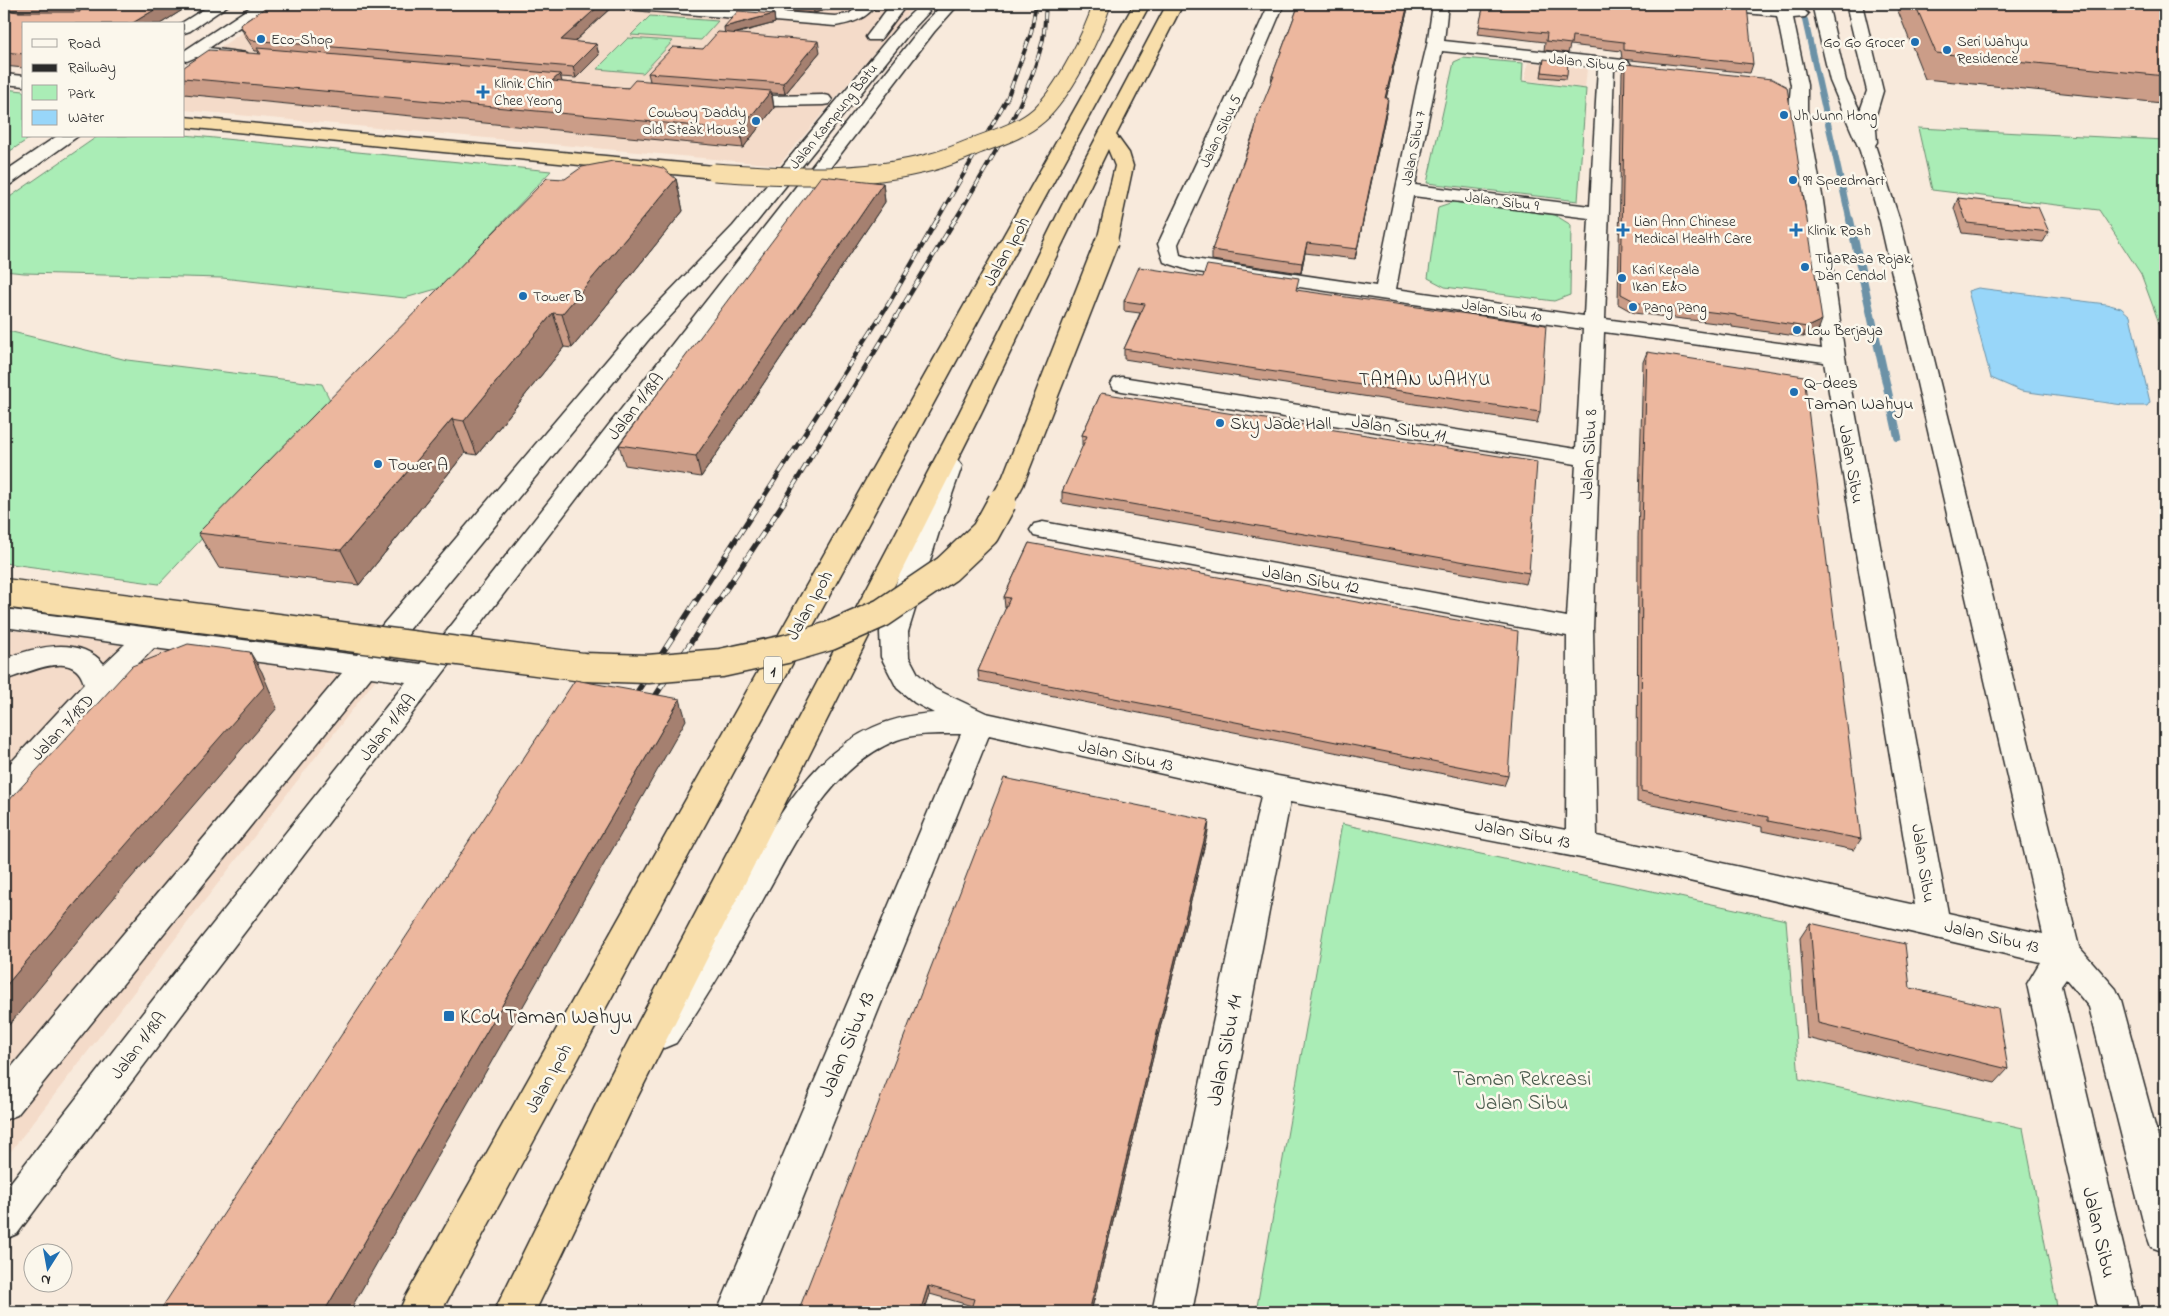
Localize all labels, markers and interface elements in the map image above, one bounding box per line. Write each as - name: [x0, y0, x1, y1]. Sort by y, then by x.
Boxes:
- legend: [22, 22, 185, 138]
- place label: Eco-Shop: [271, 29, 333, 51]
- place label: Seri Wahyu Residence: [1957, 31, 2028, 70]
- place label: Go Go Grocer: [1823, 32, 1905, 54]
- text: Road: [68, 33, 101, 55]
- marker: Eco-Shop: [255, 33, 267, 45]
- marker: Go Go Grocer: [1909, 36, 1921, 48]
- marker: Seri Wahyu Residence: [1941, 44, 1953, 56]
- street label: Jalan Sibu 6: [1548, 48, 1626, 78]
- text: Railway: [68, 57, 116, 80]
- street label: Jalan Kampung Batu: [784, 59, 884, 175]
- place label: Klinik Chin Chee Yeong: [494, 73, 562, 113]
- text: Park: [68, 83, 96, 105]
- marker: Klinik Chin Chee Yeong: [476, 85, 490, 99]
- street label: Jalan Sibu 5: [1194, 91, 1248, 172]
- place label: Cowboy Daddy Old Steak House: [642, 102, 746, 141]
- place label: Jh Junn Hong: [1794, 105, 1878, 128]
- text: Water: [68, 107, 104, 129]
- street label: Jalan Sibu 7: [1396, 109, 1432, 188]
- marker: Jh Junn Hong: [1778, 109, 1790, 121]
- marker: Cowboy Daddy Old Steak House: [750, 115, 762, 127]
- place label: 99 Speedmart: [1803, 170, 1885, 192]
- marker: 99 Speedmart: [1787, 174, 1799, 186]
- street label: Jalan Sibu 9: [1464, 187, 1541, 217]
- place label: Lian Ann Chinese Medical Health Care: [1634, 211, 1752, 250]
- street label: Jalan Ipoh: [978, 212, 1038, 292]
- place label: Klinik Rosh: [1807, 220, 1871, 242]
- marker: Lian Ann Chinese Medical Health Care: [1616, 223, 1630, 237]
- marker: Klinik Rosh: [1789, 223, 1803, 237]
- place label: TigaRasa Rojak Dan Cendol: [1814, 248, 1911, 287]
- place label: Kari Kepala Ikan E&O: [1632, 259, 1699, 298]
- marker: TigaRasa Rojak Dan Cendol: [1799, 261, 1811, 273]
- marker: Kari Kepala Ikan E&O: [1616, 272, 1628, 284]
- place label: Tower B: [533, 286, 584, 308]
- marker: Tower B: [517, 290, 529, 302]
- street label: Jalan Sibu 10: [1460, 294, 1544, 328]
- place label: Pang Pang: [1643, 297, 1707, 320]
- marker: Pang Pang: [1627, 301, 1639, 313]
- place label: Low Berjaya: [1807, 320, 1883, 343]
- marker: Low Berjaya: [1791, 324, 1803, 336]
- district label: TAMAN WAHYU: [1359, 367, 1491, 394]
- street label: Jalan 1/18A: [602, 368, 671, 447]
- place label: Q-dees Taman Wahyu: [1804, 371, 1914, 418]
- marker: Q-dees Taman Wahyu: [1788, 386, 1800, 398]
- street label: Jalan Sibu 8: [1575, 408, 1605, 500]
- street label: Jalan Sibu 11: [1350, 410, 1448, 450]
- place label: Sky Jade Hall: [1230, 412, 1331, 438]
- marker: Sky Jade Hall: [1214, 417, 1226, 429]
- street label: Jalan Sibu: [1830, 423, 1870, 506]
- place label: Tower A: [388, 453, 448, 479]
- marker: Tower A: [372, 458, 384, 470]
- street label: Jalan Sibu 12: [1260, 560, 1361, 602]
- street label: Jalan Ipoh: [781, 566, 841, 646]
- road number: 1: [764, 656, 782, 684]
- street label: Jalan 7/18D: [26, 689, 101, 768]
- street label: Jalan 1/18A: [354, 689, 423, 768]
- street label: Jalan Sibu 13: [1076, 734, 1176, 780]
- street label: Jalan Sibu 13: [1473, 813, 1573, 857]
- street label: Jalan Sibu: [1903, 822, 1941, 904]
- street label: Jalan Sibu 13: [1941, 914, 2042, 962]
- street label: Jalan Sibu 13: [812, 987, 884, 1103]
- street label: Jalan Sibu 14: [1200, 992, 1252, 1109]
- place label: KC04 Taman Wahyu: [460, 1003, 633, 1035]
- street label: Jalan 1/18A: [105, 1007, 174, 1086]
- marker: KC04 Taman Wahyu: [442, 1009, 456, 1023]
- street label: Jalan Ipoh: [520, 1039, 580, 1119]
- park label: Taman Rekreasi Jalan Sibu: [1453, 1065, 1591, 1119]
- street label: Jalan Sibu: [2073, 1184, 2123, 1281]
- north arrow: [22, 1244, 72, 1294]
- text: N: [39, 1268, 52, 1290]

